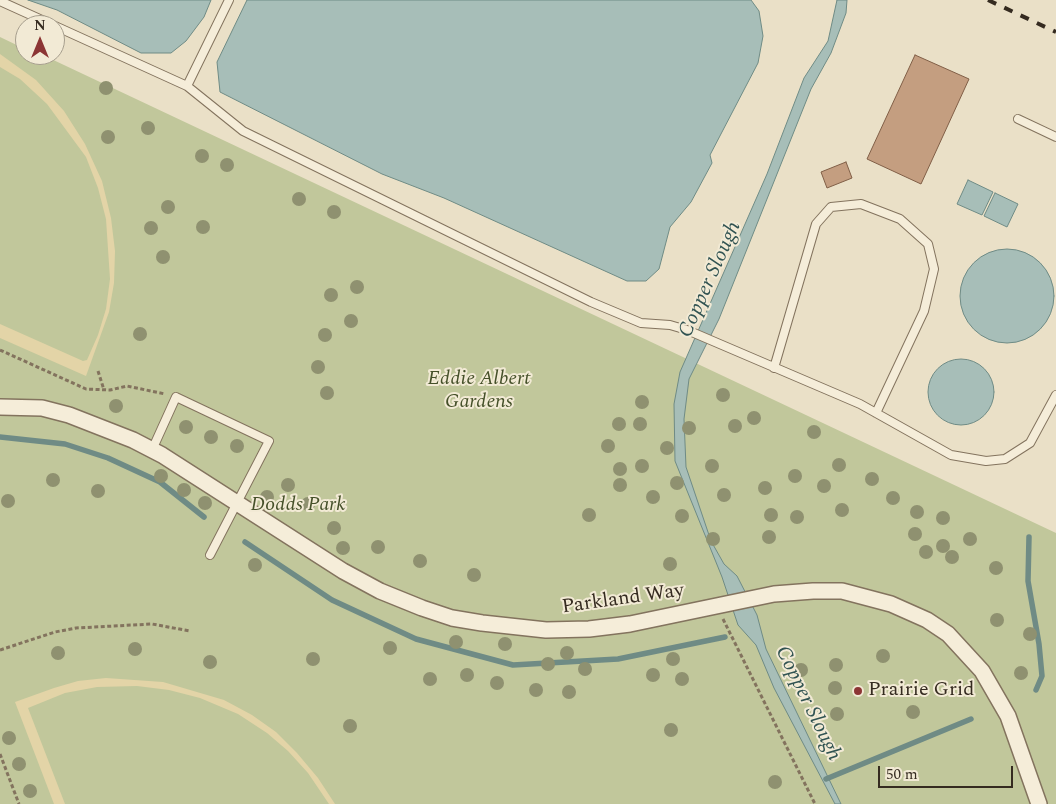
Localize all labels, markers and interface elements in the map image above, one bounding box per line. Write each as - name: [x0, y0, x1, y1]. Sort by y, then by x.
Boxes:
- north arrow: [15, 15, 65, 65]
- text: N: [34, 15, 46, 36]
- water label: Copper Slough: [674, 218, 748, 342]
- park label: Eddie Albert Gardens: [428, 368, 530, 415]
- park label: Dodds Park: [250, 494, 346, 518]
- street label: Parkland Way: [560, 580, 686, 620]
- water label: Copper Slough: [768, 642, 846, 766]
- place label: Prairie Grid: [868, 679, 974, 703]
- marker: Prairie Grid: [852, 685, 864, 697]
- scale bar: [881, 756, 1016, 788]
- text: 50 m: [886, 763, 918, 786]

